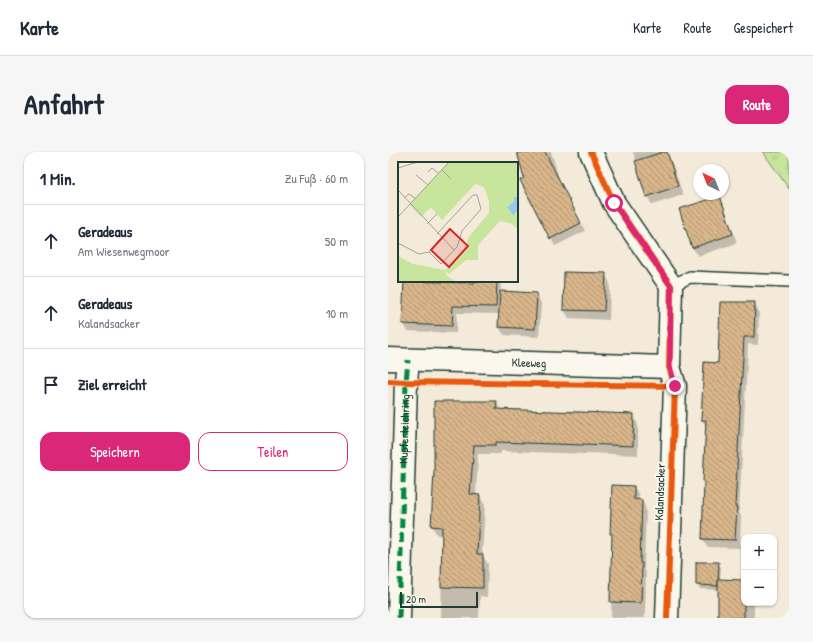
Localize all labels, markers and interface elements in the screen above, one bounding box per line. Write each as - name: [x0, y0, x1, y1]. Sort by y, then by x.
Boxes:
- text: Karte: [20, 15, 59, 41]
- text: Karte: [633, 18, 662, 37]
- text: Route: [684, 18, 712, 37]
- text: Gespeichert: [734, 18, 793, 37]
- text: Anfahrt: [24, 85, 104, 123]
- button: Route: [725, 85, 789, 124]
- inset map: [398, 162, 518, 282]
- north arrow: [693, 164, 729, 200]
- text: 1 Min.: [40, 167, 75, 190]
- text: Zu Fuß · 60 m: [285, 169, 348, 187]
- route start: [605, 194, 623, 212]
- text: Geradeaus: [78, 221, 132, 242]
- icon: ahead: [40, 230, 62, 252]
- text: 50 m: [325, 232, 348, 250]
- text: Am Wiesenwegmoor: [78, 242, 170, 260]
- text: Geradeaus: [78, 293, 132, 314]
- icon: ahead: [40, 302, 62, 324]
- text: 10 m: [326, 304, 348, 322]
- text: Kalandsacker: [78, 314, 140, 332]
- street label: Kleeweg: [511, 354, 547, 372]
- icon: arrive: [40, 374, 62, 396]
- text: Ziel erreicht: [78, 374, 147, 395]
- route end: [666, 377, 684, 395]
- street label: Kupferteichring: [395, 394, 414, 464]
- button: Speichern: [40, 432, 190, 471]
- button: Teilen: [198, 432, 348, 471]
- street label: Kalandsacker: [650, 463, 669, 521]
- map controls: [741, 534, 777, 606]
- button: +: [741, 534, 777, 570]
- button: −: [741, 570, 777, 606]
- scale bar: [400, 590, 478, 609]
- text: 20 m: [406, 592, 426, 606]

